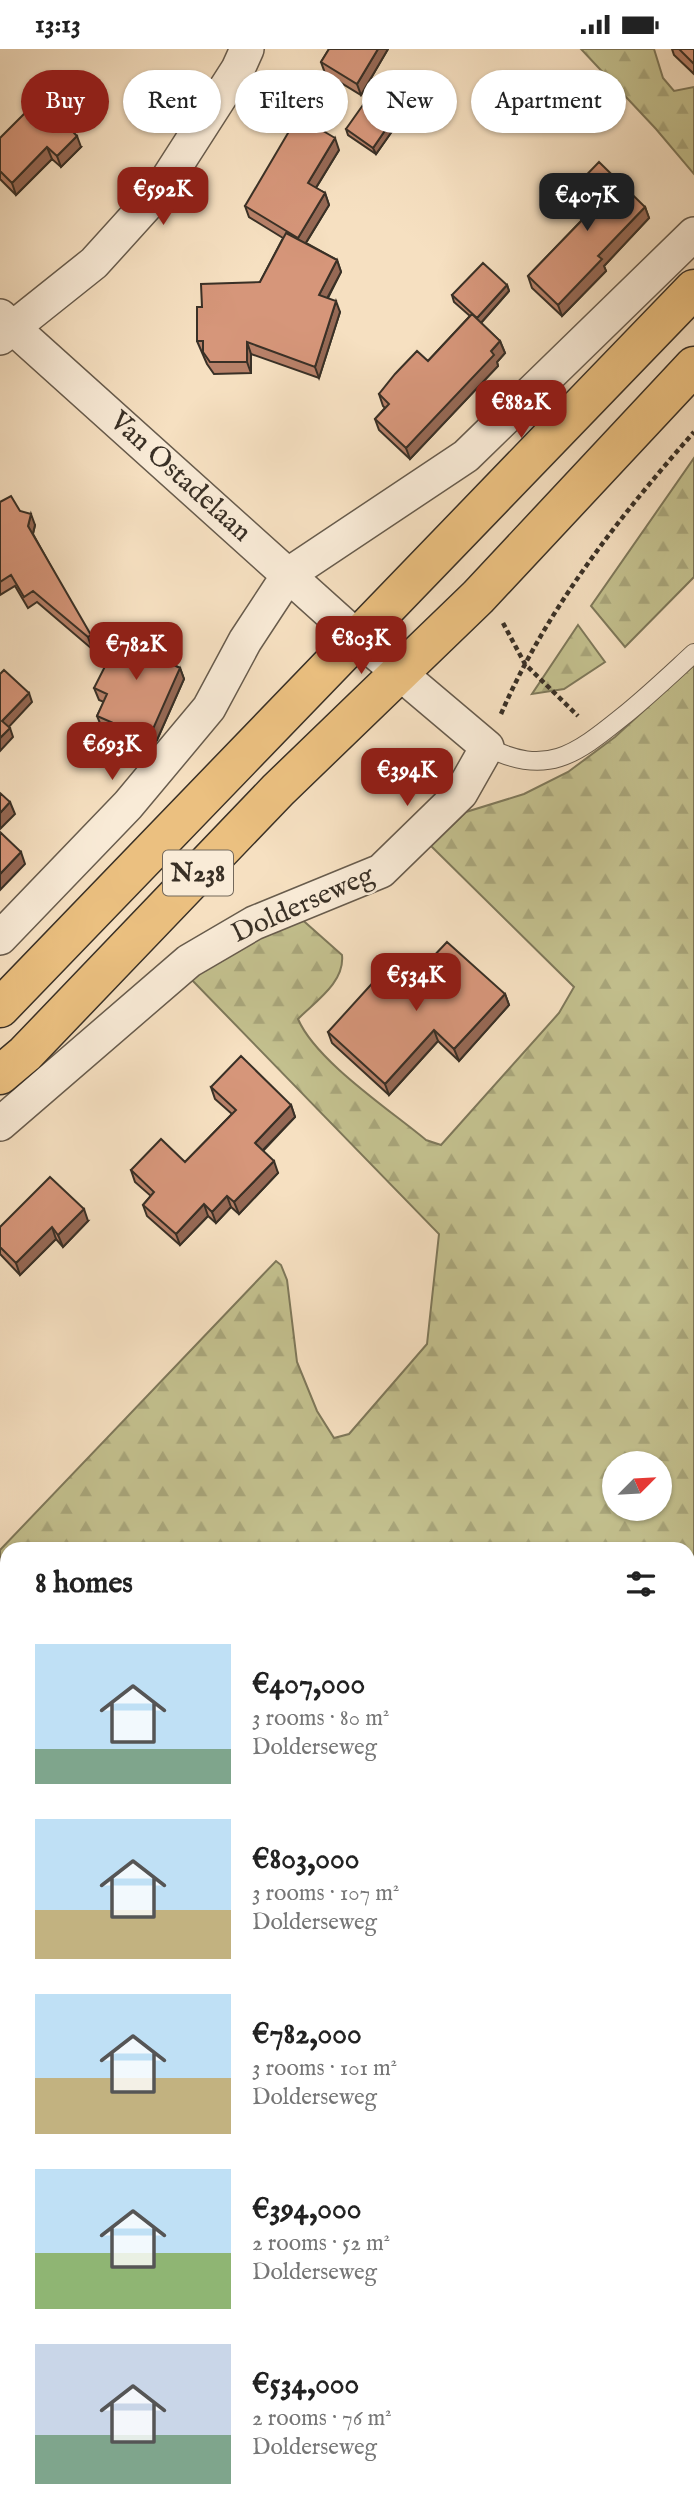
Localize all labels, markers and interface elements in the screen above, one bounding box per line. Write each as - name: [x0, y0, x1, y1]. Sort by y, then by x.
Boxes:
- text: 13:13: [35, 8, 81, 41]
- chip: Buy: [21, 70, 109, 133]
- chip: Rent: [123, 70, 221, 133]
- chip: Filters: [235, 70, 348, 133]
- chip: New: [362, 70, 457, 133]
- chip: Apartment: [471, 70, 626, 133]
- pin: €592K: [114, 167, 212, 227]
- pin: €407K: [538, 173, 636, 233]
- text: €592K: [133, 175, 193, 204]
- text: €407K: [555, 181, 619, 210]
- pin: €882K: [472, 381, 570, 440]
- text: €882K: [492, 388, 550, 417]
- street label: Van Ostadelaan: [101, 403, 258, 550]
- pin: €803K: [312, 617, 410, 676]
- pin: €782K: [87, 623, 185, 682]
- text: €803K: [331, 624, 391, 653]
- text: €782K: [106, 630, 166, 659]
- pin: €693K: [63, 723, 161, 782]
- text: €693K: [83, 730, 141, 759]
- pin: €394K: [358, 749, 456, 808]
- text: €394K: [377, 756, 437, 785]
- road number: N238: [163, 851, 233, 895]
- street label: Dolderseweg: [226, 858, 380, 952]
- pin: €534K: [367, 953, 465, 1013]
- text: €534K: [387, 961, 445, 990]
- north arrow: [602, 1451, 672, 1521]
- map controls: [602, 1451, 672, 1521]
- text: 8 homes: [35, 1565, 133, 1603]
- icon: filters: [622, 1565, 660, 1603]
- text: €407,000: [252, 1666, 365, 1704]
- icon: home: [91, 1672, 175, 1756]
- text: 3 rooms · 80 m²: [252, 1704, 389, 1733]
- text: Dolderseweg: [252, 1733, 377, 1762]
- text: €803,000: [252, 1841, 359, 1879]
- icon: home: [91, 1847, 175, 1931]
- text: 3 rooms · 107 m²: [252, 1879, 400, 1908]
- text: Dolderseweg: [252, 1908, 377, 1937]
- text: €782,000: [252, 2016, 362, 2054]
- icon: home: [91, 2022, 175, 2106]
- text: 3 rooms · 101 m²: [252, 2054, 397, 2083]
- text: Dolderseweg: [252, 2083, 377, 2112]
- text: €394,000: [252, 2191, 361, 2229]
- icon: home: [91, 2197, 175, 2281]
- text: 2 rooms · 52 m²: [252, 2229, 390, 2258]
- text: Dolderseweg: [252, 2258, 377, 2287]
- text: €534,000: [252, 2366, 359, 2404]
- icon: home: [91, 2372, 175, 2456]
- text: 2 rooms · 76 m²: [252, 2404, 392, 2433]
- text: Dolderseweg: [252, 2433, 377, 2462]

